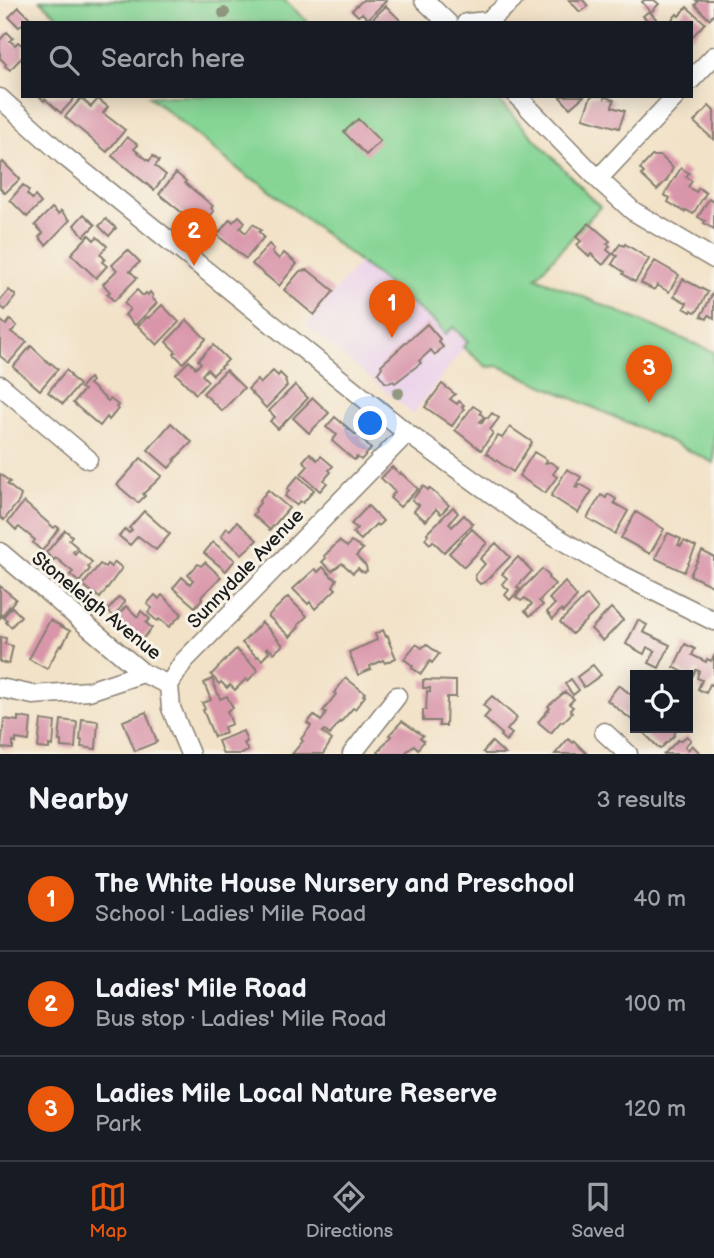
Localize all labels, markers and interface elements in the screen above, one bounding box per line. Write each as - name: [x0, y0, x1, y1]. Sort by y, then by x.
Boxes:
- search box: [21, 21, 693, 98]
- icon: search: [45, 41, 83, 79]
- text: Search here: [101, 44, 245, 75]
- pin: 2: [171, 208, 217, 266]
- pin: 1: [369, 280, 415, 338]
- pin: 3: [626, 345, 672, 403]
- your location: [353, 406, 387, 440]
- street label: Sunnydale Avenue: [183, 504, 309, 634]
- street label: Stoneleigh Avenue: [27, 547, 165, 665]
- map controls: [630, 670, 693, 733]
- button: locate: [630, 670, 693, 733]
- text: Nearby: [28, 782, 128, 818]
- text: 3 results: [597, 786, 686, 814]
- text: The White House Nursery and Preschool: [95, 869, 575, 900]
- text: 1: [46, 885, 56, 913]
- text: 40 m: [633, 885, 686, 913]
- text: School · Ladies' Mile Road: [95, 900, 366, 928]
- text: Ladies' Mile Road: [95, 974, 307, 1005]
- text: 2: [44, 990, 58, 1018]
- text: 100 m: [625, 990, 686, 1018]
- text: Bus stop · Ladies' Mile Road: [95, 1005, 386, 1033]
- text: Ladies Mile Local Nature Reserve: [95, 1079, 497, 1110]
- text: 3: [44, 1095, 58, 1123]
- text: 120 m: [625, 1095, 686, 1123]
- text: Park: [95, 1110, 141, 1138]
- tab: Map: [89, 1178, 127, 1243]
- tab: Directions: [306, 1178, 393, 1243]
- tab: Saved: [571, 1178, 625, 1243]

